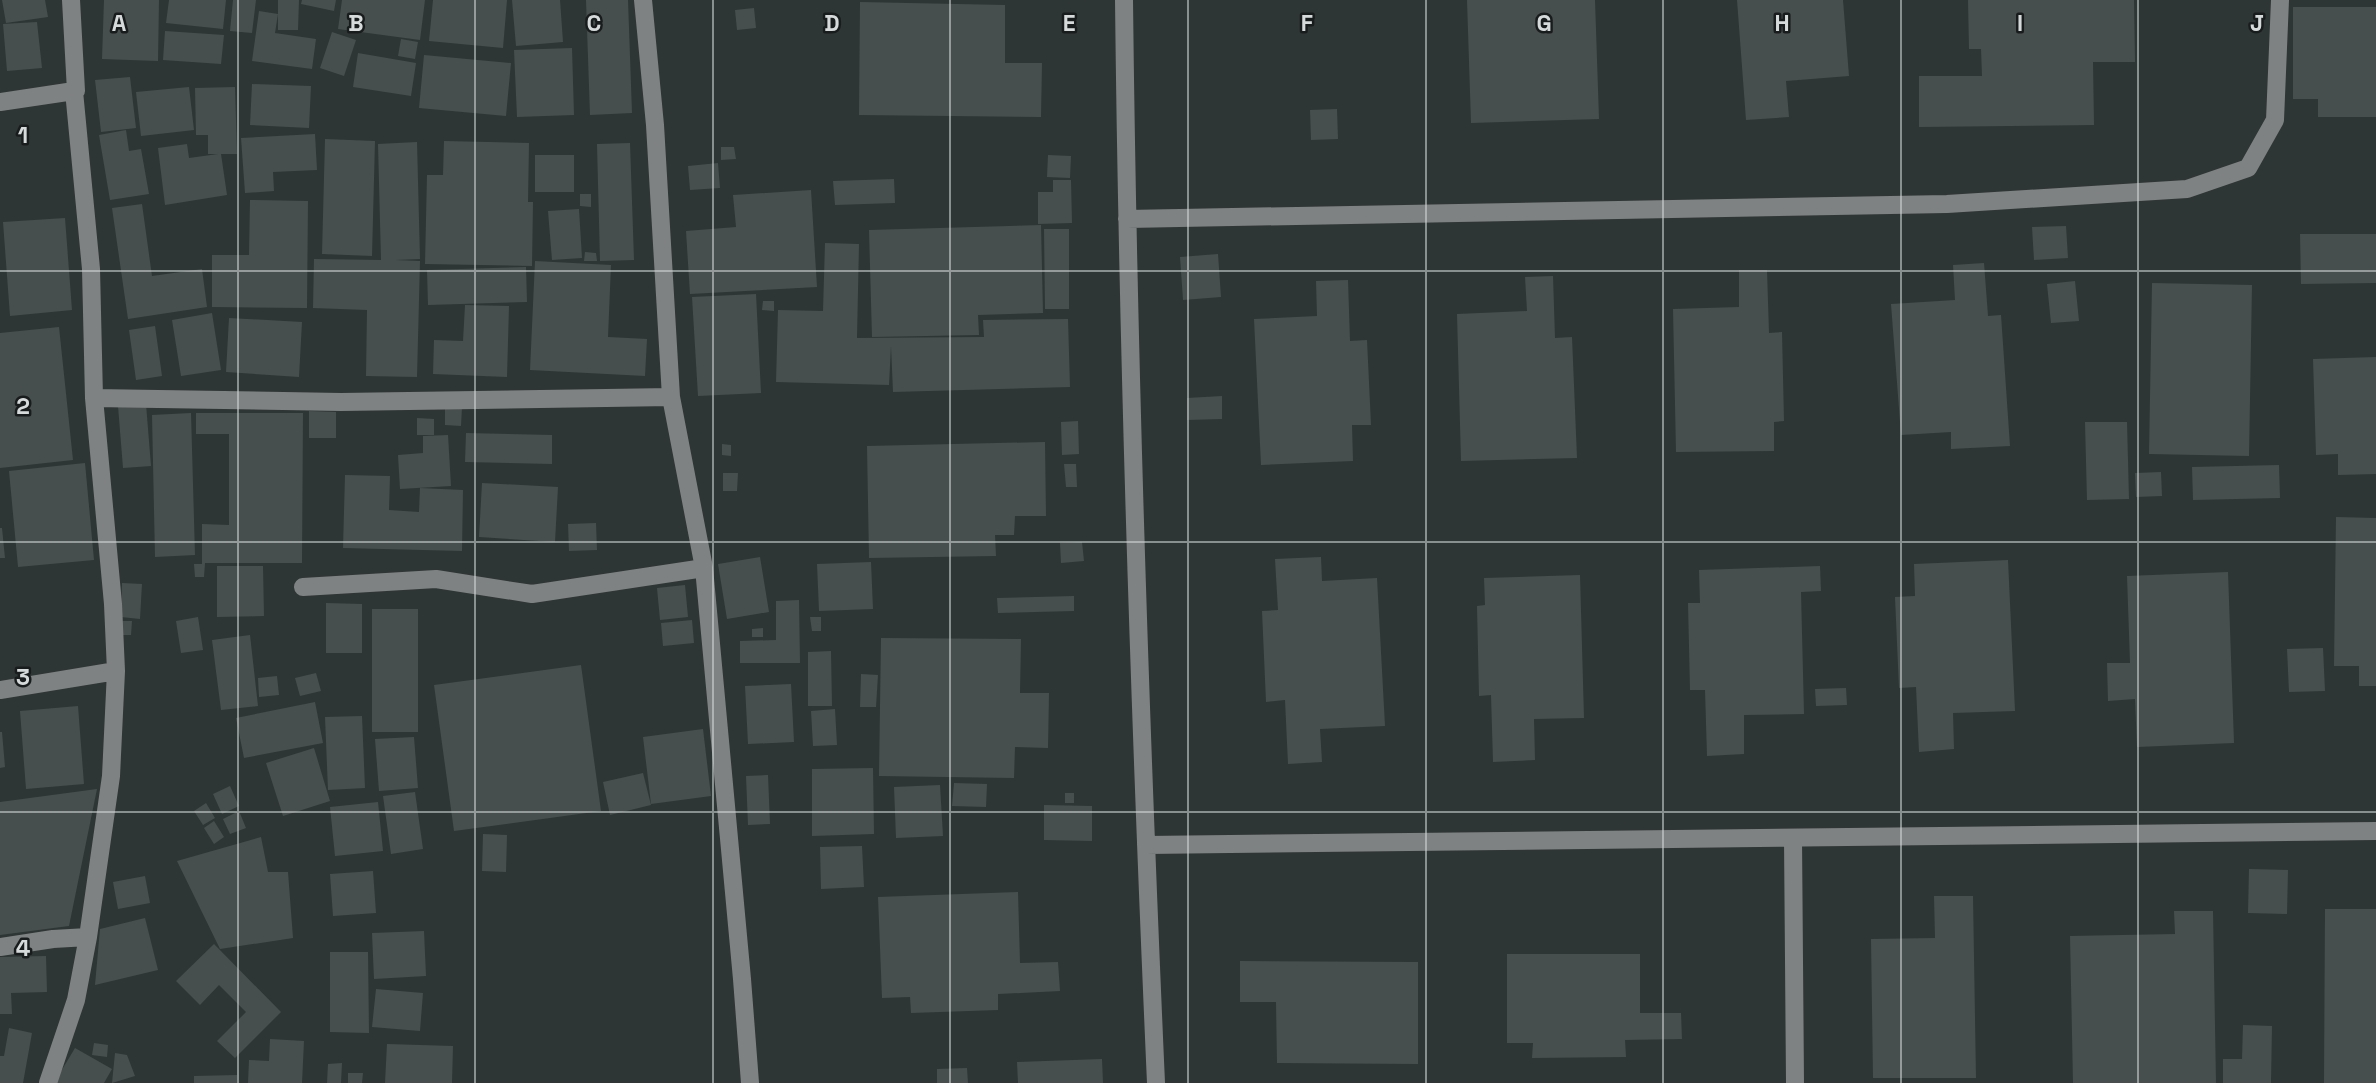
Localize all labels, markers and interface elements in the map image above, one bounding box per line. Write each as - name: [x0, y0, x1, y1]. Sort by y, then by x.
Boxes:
- text: A: [112, 8, 127, 38]
- text: B: [348, 8, 364, 38]
- text: C: [587, 8, 601, 38]
- text: D: [824, 8, 840, 38]
- text: E: [1063, 8, 1075, 38]
- text: F: [1301, 8, 1313, 38]
- text: G: [1536, 8, 1552, 38]
- text: H: [1774, 8, 1790, 38]
- text: I: [2017, 8, 2023, 38]
- text: J: [2250, 8, 2264, 38]
- text: 1: [18, 120, 28, 150]
- text: 2: [16, 391, 30, 421]
- text: 3: [16, 662, 30, 692]
- text: 4: [16, 933, 31, 963]

